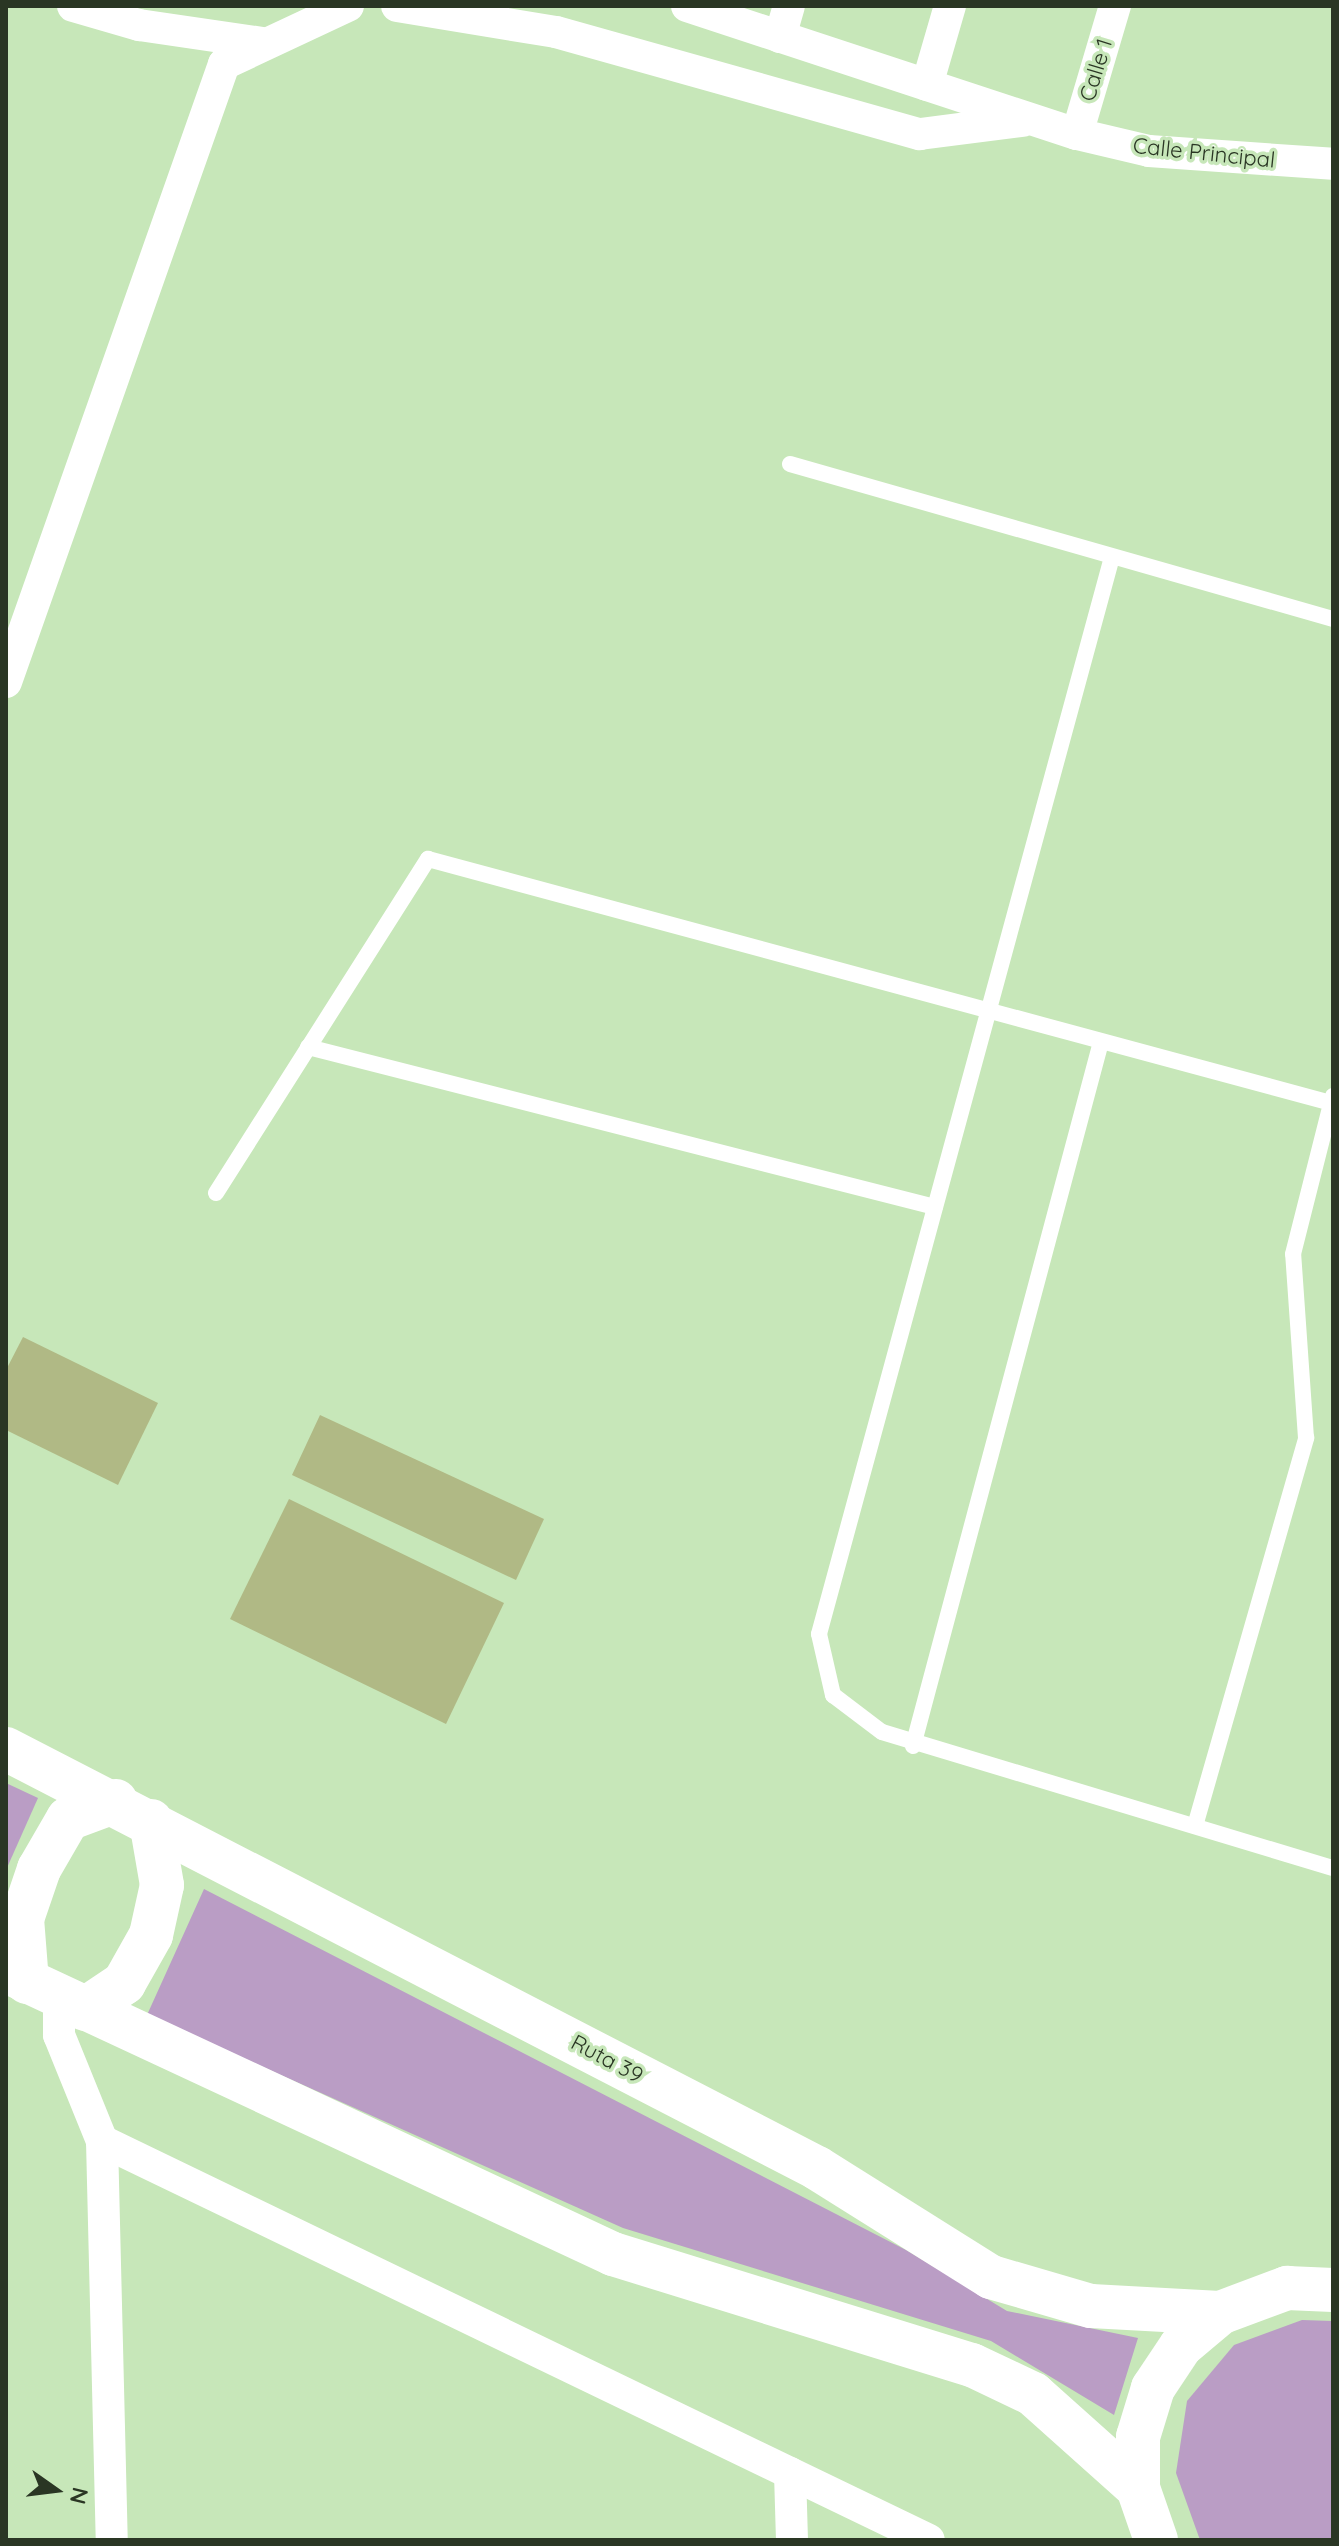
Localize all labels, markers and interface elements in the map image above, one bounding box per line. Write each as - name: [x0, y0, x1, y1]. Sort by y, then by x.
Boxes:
- street label: Calle 1: [1074, 35, 1118, 105]
- street label: Calle Principal: [1132, 132, 1276, 174]
- street label: Ruta 39: [567, 2029, 647, 2089]
- north arrow: [16, 2450, 96, 2530]
- text: N: [64, 2485, 95, 2507]

